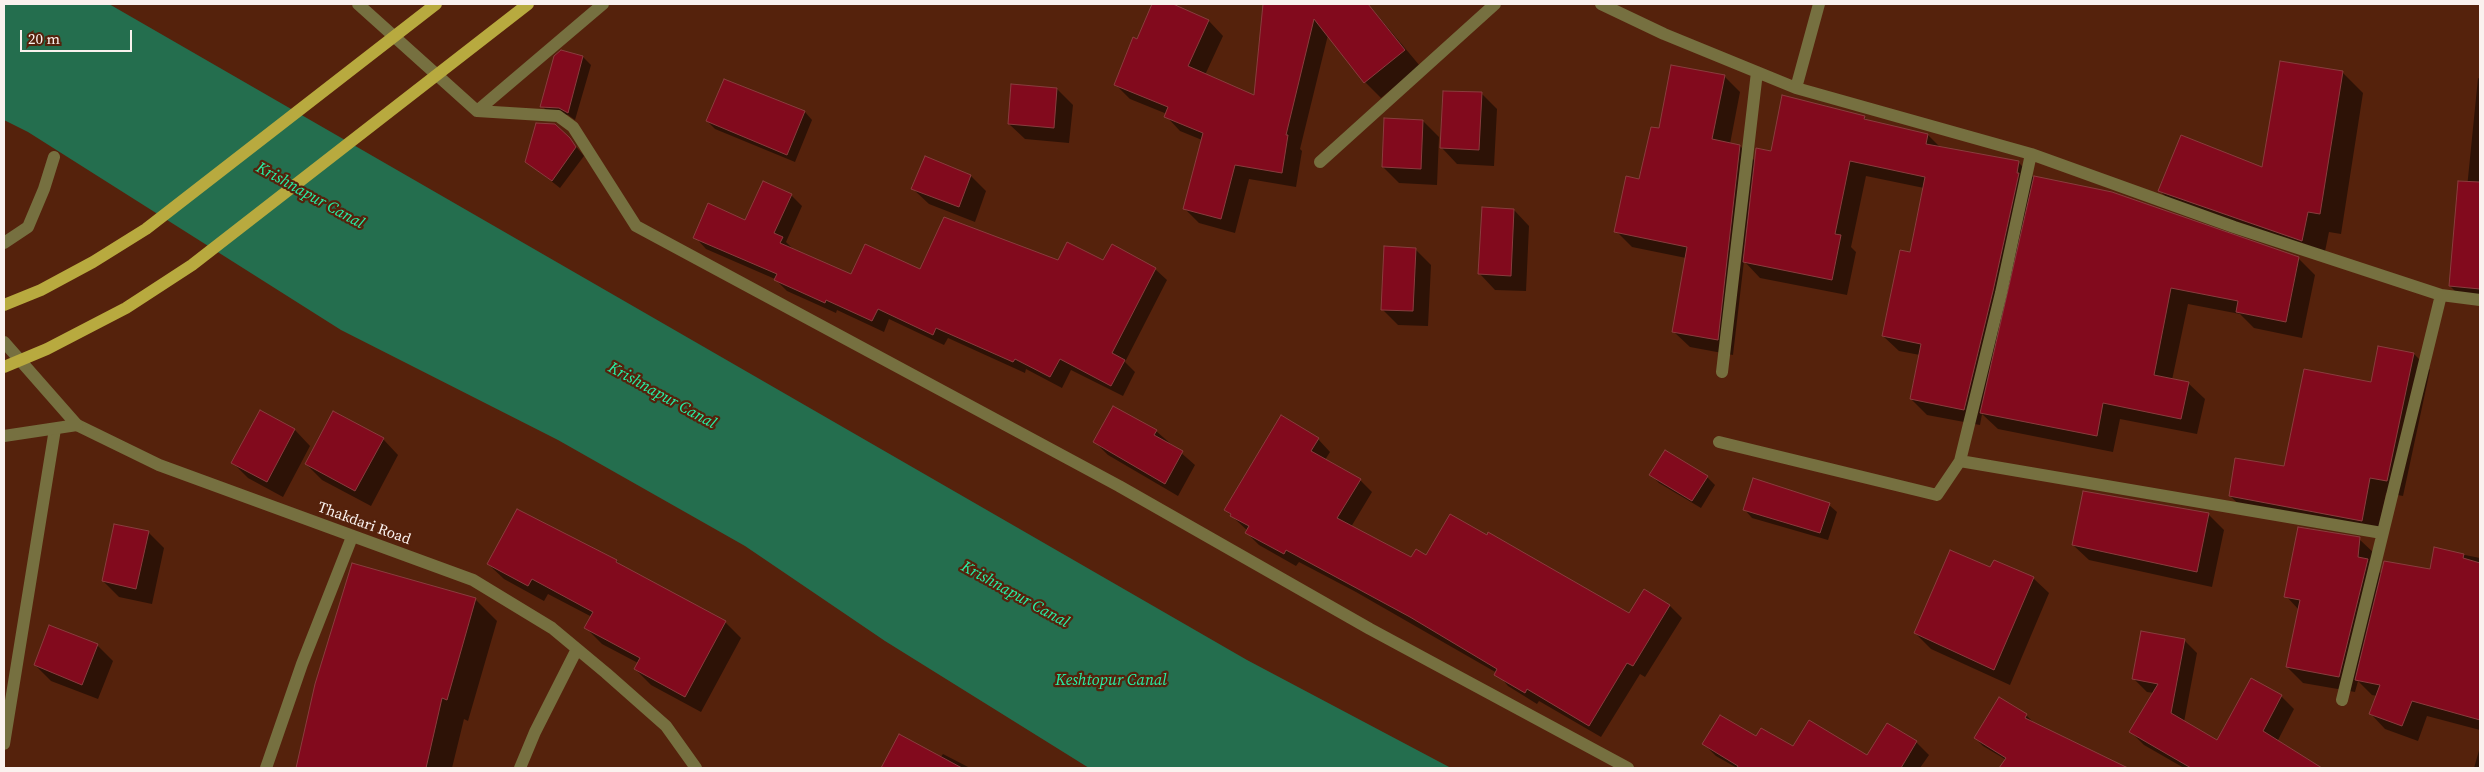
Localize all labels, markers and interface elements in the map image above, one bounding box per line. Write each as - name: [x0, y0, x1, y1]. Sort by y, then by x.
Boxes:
- scale bar: [22, 20, 135, 52]
- text: 20 m: [28, 28, 60, 49]
- water label: Krishnapur Canal: [253, 158, 367, 234]
- water label: Krishnapur Canal: [605, 358, 719, 434]
- street label: Thakdari Road: [315, 499, 413, 549]
- water label: Krishnapur Canal: [958, 557, 1072, 633]
- water label: Keshtopur Canal: [1055, 671, 1167, 691]

